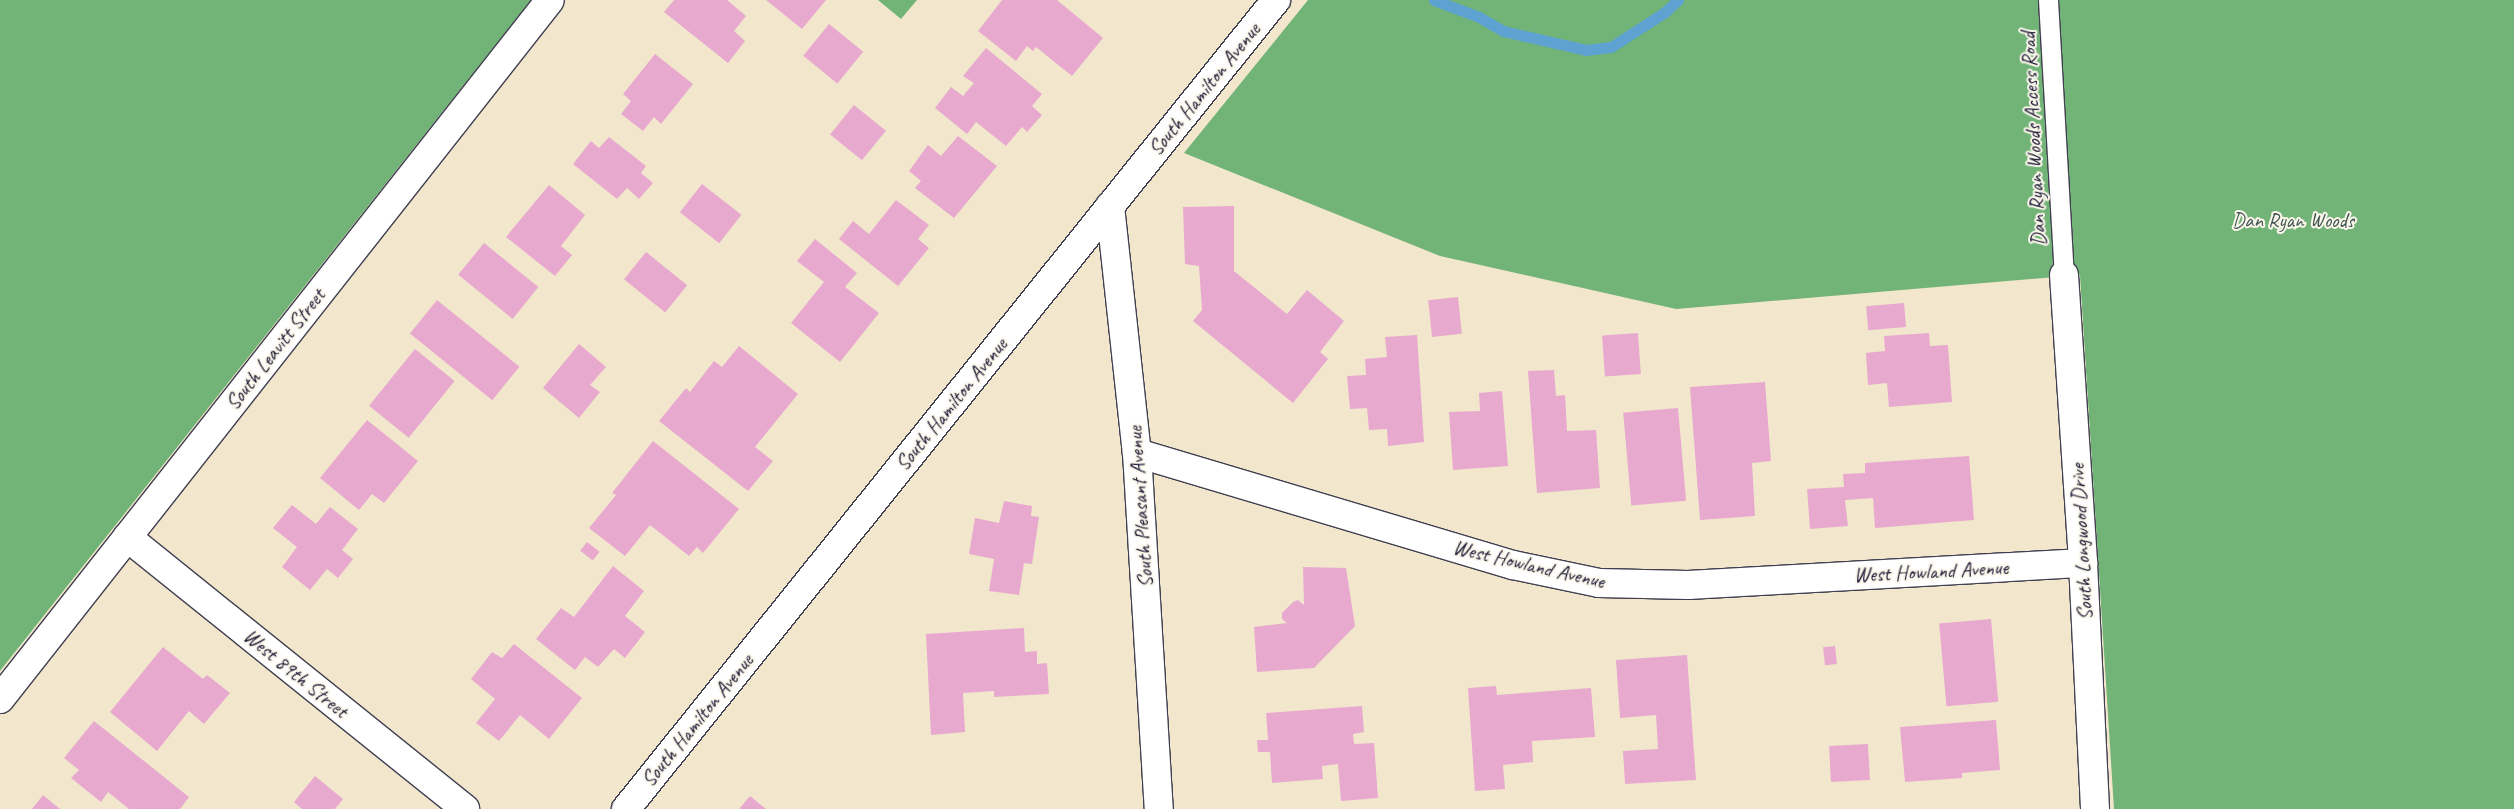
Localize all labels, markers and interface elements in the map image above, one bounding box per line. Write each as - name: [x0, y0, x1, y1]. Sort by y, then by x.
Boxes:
- street label: South Hamilton Avenue: [1143, 17, 1265, 161]
- street label: Dan Ryan Woods Access Road: [2015, 31, 2051, 247]
- park label: Dan Ryan Woods: [2231, 207, 2355, 233]
- street label: South Leavitt Street: [220, 284, 330, 414]
- street label: South Hamilton Avenue: [890, 332, 1012, 476]
- street label: South Pleasant Avenue: [1122, 426, 1158, 588]
- street label: South Longwood Drive: [2064, 463, 2098, 621]
- street label: West Howland Avenue: [1451, 534, 1607, 594]
- street label: West Howland Avenue: [1853, 554, 2009, 588]
- street label: West 89th Street: [239, 623, 353, 723]
- street label: South Hamilton Avenue: [636, 648, 758, 792]

